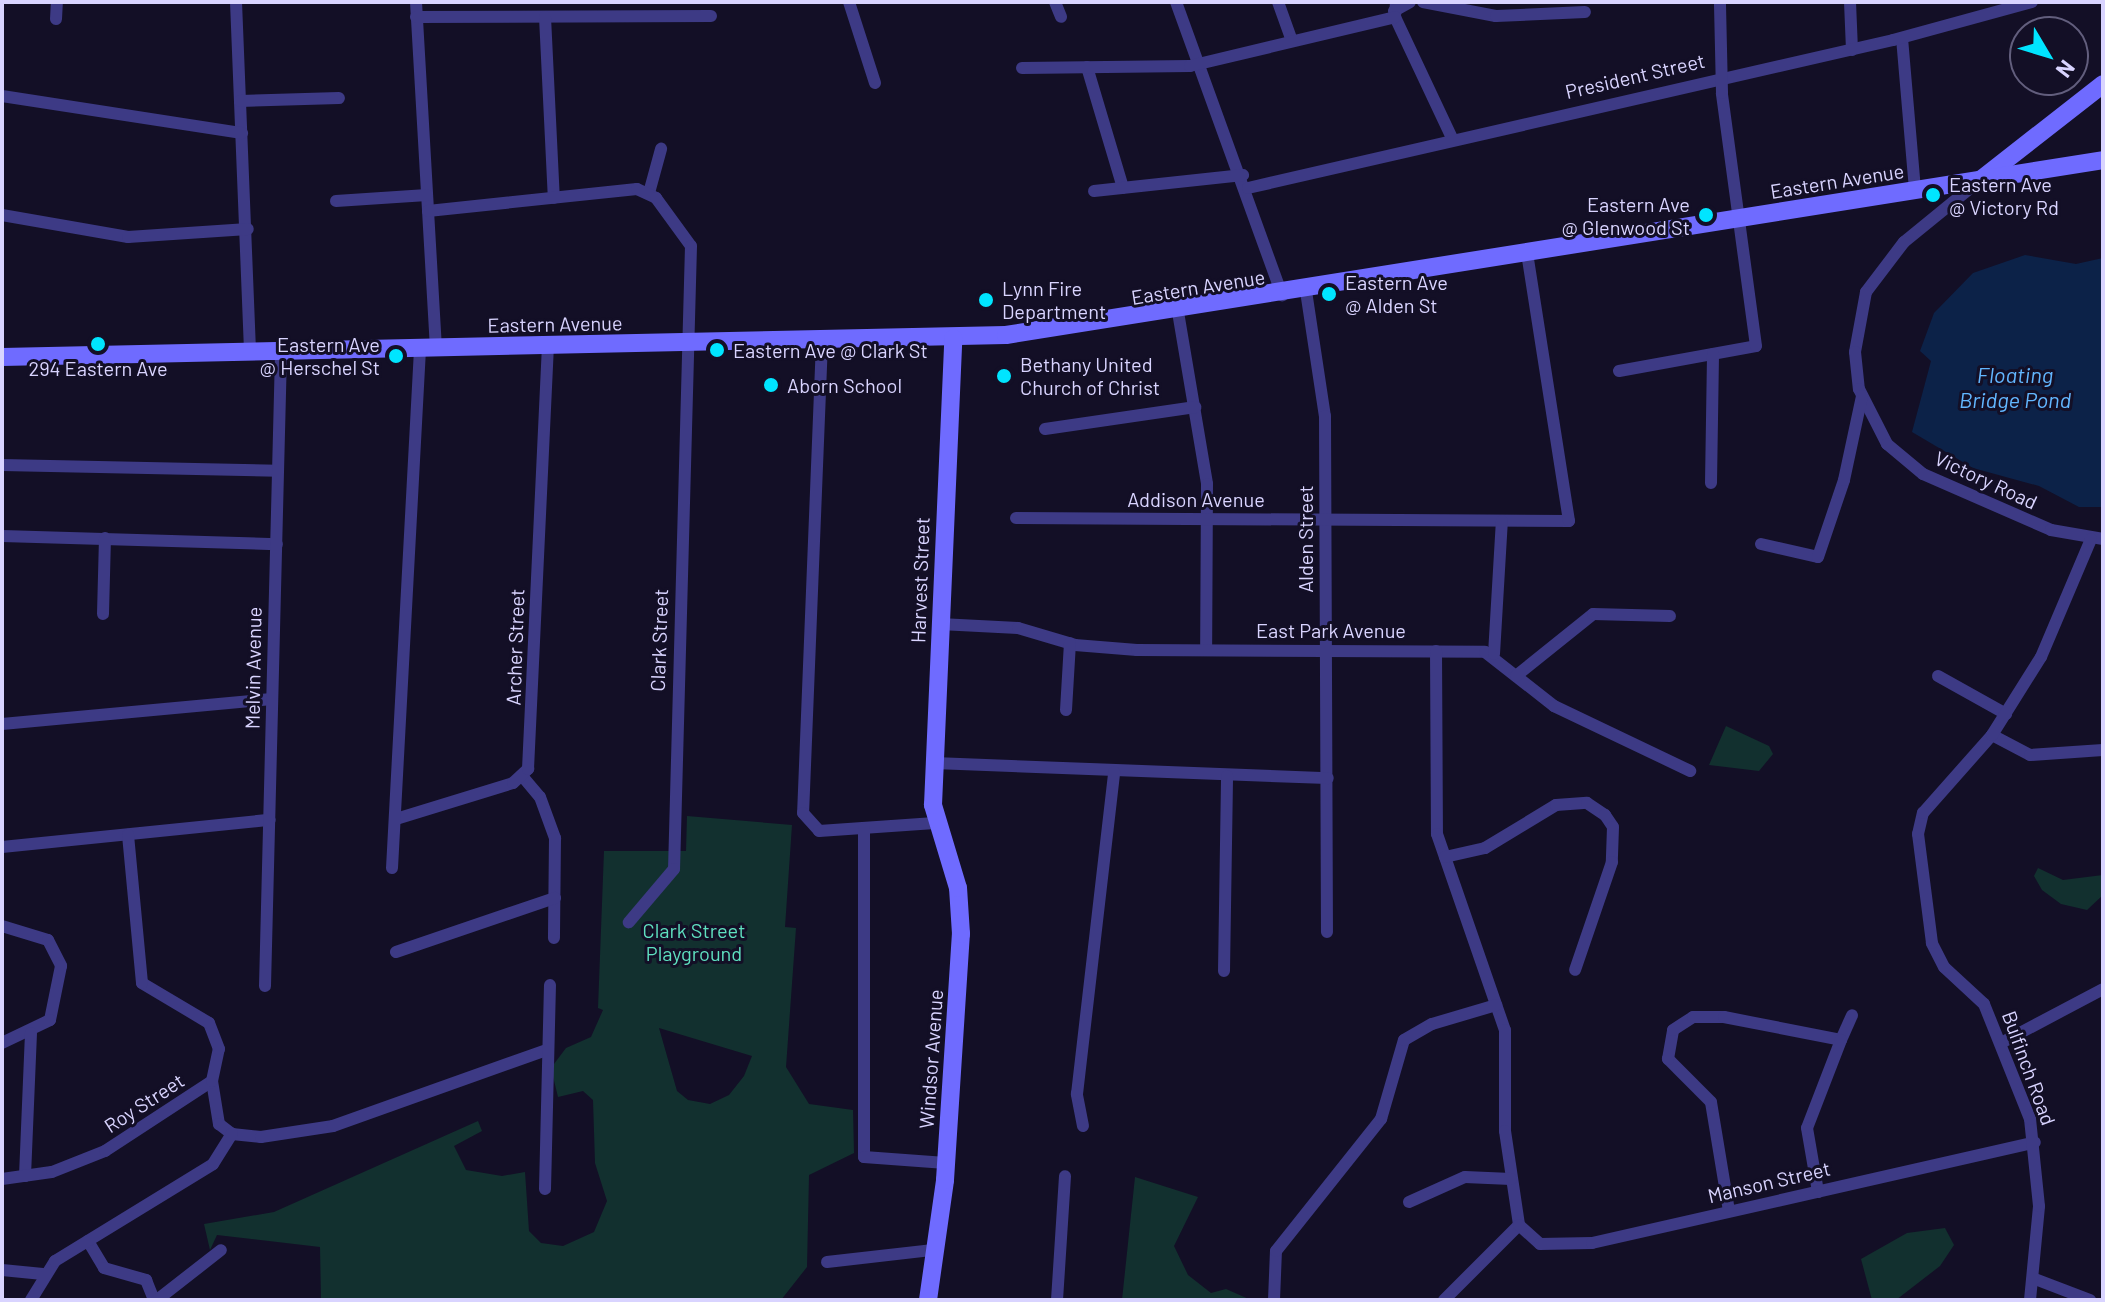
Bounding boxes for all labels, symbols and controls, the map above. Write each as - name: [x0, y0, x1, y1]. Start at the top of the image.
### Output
- north arrow: [2009, 16, 2089, 96]
- street label: President Street: [1563, 48, 1707, 104]
- text: N: [2052, 56, 2081, 83]
- street label: Eastern Avenue: [1768, 159, 1906, 203]
- place label: Eastern Ave @ Victory Rd: [1949, 172, 2059, 219]
- marker: Eastern Ave @ Victory Rd: [1924, 186, 1942, 204]
- place label: Eastern Ave @ Glenwood St: [1562, 192, 1690, 239]
- marker: Eastern Ave @ Glenwood St: [1697, 206, 1715, 224]
- street label: Eastern Avenue: [1129, 265, 1267, 309]
- place label: Eastern Ave @ Alden St: [1345, 270, 1448, 317]
- place label: Lynn Fire Department: [1002, 276, 1106, 323]
- marker: Eastern Ave @ Alden St: [1320, 285, 1338, 303]
- marker: Lynn Fire Department: [977, 291, 995, 309]
- street label: Eastern Avenue: [487, 311, 623, 337]
- place label: Eastern Ave @ Herschel St: [260, 332, 380, 379]
- marker: 294 Eastern Ave: [89, 335, 107, 353]
- place label: Eastern Ave @ Clark St: [733, 338, 928, 362]
- marker: Eastern Ave @ Clark St: [708, 341, 726, 359]
- marker: Eastern Ave @ Herschel St: [387, 347, 405, 365]
- place label: Bethany United Church of Christ: [1020, 352, 1160, 399]
- place label: 294 Eastern Ave: [28, 356, 168, 380]
- water label: Floating Bridge Pond: [1959, 361, 2071, 412]
- marker: Bethany United Church of Christ: [995, 367, 1013, 385]
- place label: Aborn School: [787, 373, 902, 397]
- marker: Aborn School: [762, 376, 780, 394]
- street label: Victory Road: [1931, 446, 2041, 514]
- street label: Alden Street: [1293, 485, 1317, 593]
- street label: Addison Avenue: [1127, 487, 1265, 511]
- street label: Harvest Street: [906, 516, 934, 644]
- street label: Archer Street: [501, 588, 529, 706]
- street label: Clark Street: [645, 588, 673, 692]
- street label: Melvin Avenue: [240, 607, 266, 729]
- street label: East Park Avenue: [1256, 618, 1406, 642]
- park label: Clark Street Playground: [643, 919, 745, 966]
- street label: Windsor Avenue: [914, 989, 948, 1129]
- street label: Bulfinch Road: [1997, 1008, 2061, 1128]
- street label: Roy Street: [100, 1068, 188, 1138]
- street label: Manson Street: [1705, 1156, 1833, 1208]

